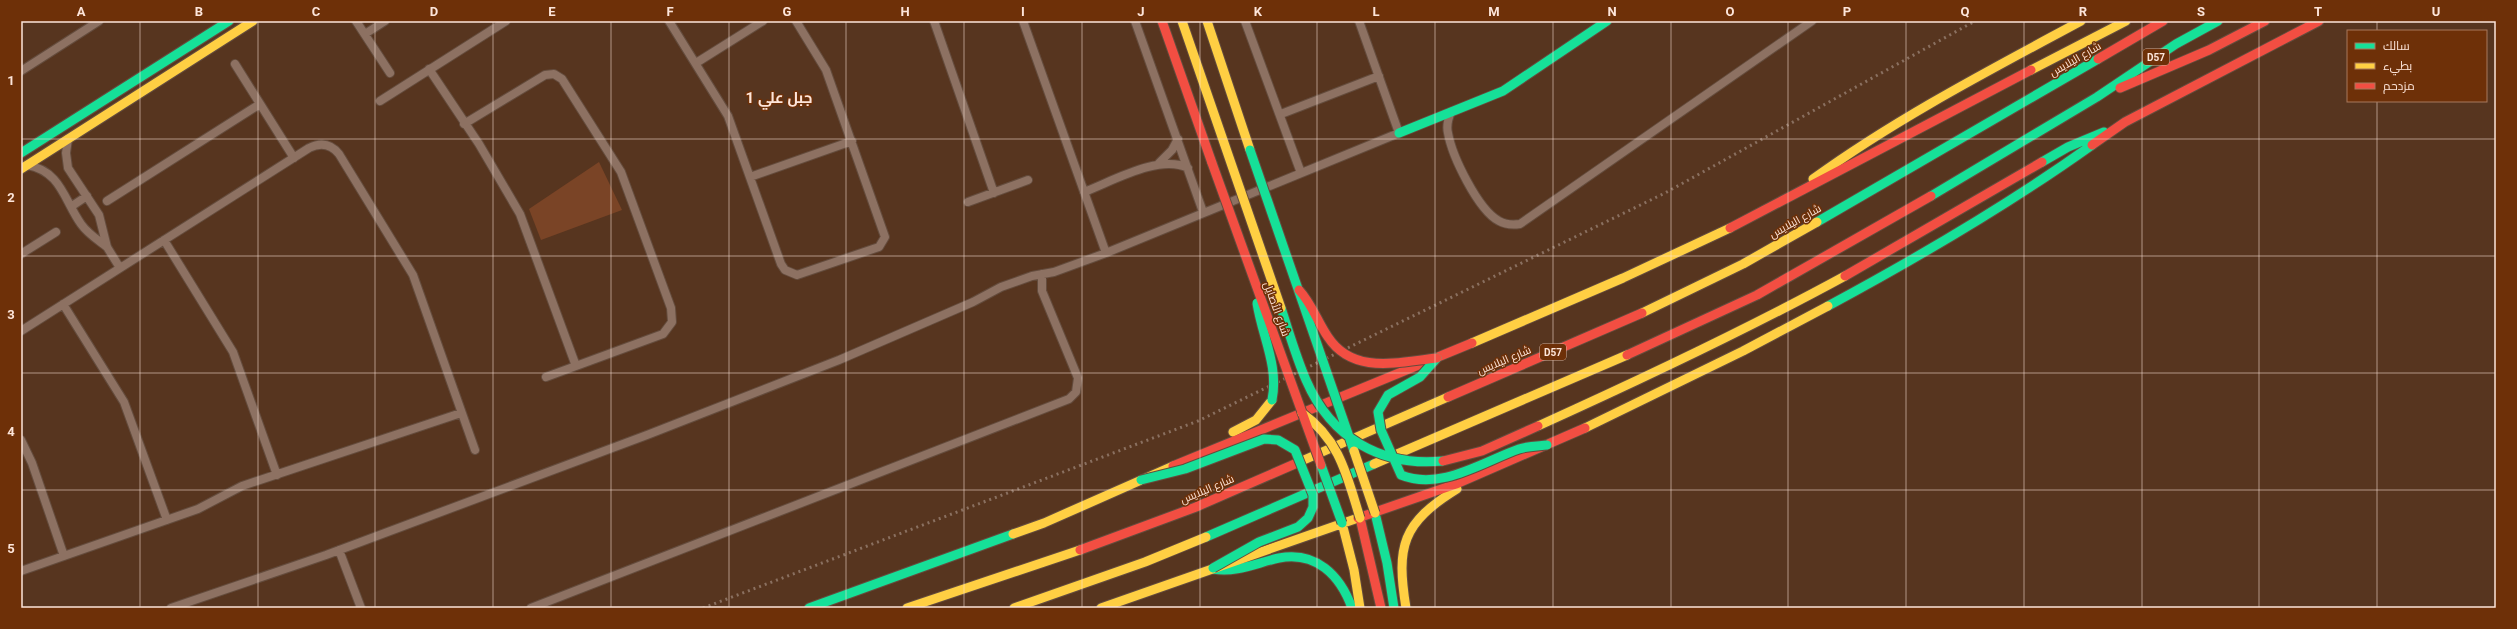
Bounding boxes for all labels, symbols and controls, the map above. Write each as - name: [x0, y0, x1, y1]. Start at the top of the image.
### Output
- text: A: [77, 4, 86, 19]
- text: B: [195, 4, 203, 19]
- text: C: [312, 4, 321, 19]
- text: D: [430, 4, 438, 19]
- text: E: [548, 4, 556, 19]
- text: F: [666, 4, 674, 19]
- text: G: [783, 4, 792, 19]
- text: H: [900, 4, 910, 19]
- text: I: [1021, 4, 1025, 19]
- text: J: [1137, 4, 1145, 19]
- text: K: [1254, 4, 1263, 19]
- text: L: [1372, 4, 1380, 19]
- text: M: [1488, 4, 1500, 19]
- text: N: [1607, 4, 1617, 19]
- text: O: [1726, 4, 1735, 19]
- text: P: [1843, 4, 1851, 19]
- text: Q: [1961, 4, 1970, 19]
- text: R: [2079, 4, 2088, 19]
- text: S: [2197, 4, 2205, 19]
- text: T: [2314, 4, 2322, 19]
- text: U: [2432, 4, 2440, 19]
- legend: [2347, 30, 2487, 102]
- street label: شارع اليلايس: [2047, 39, 2104, 80]
- text: سالك: [2383, 39, 2410, 53]
- road number: D57: [2143, 49, 2169, 65]
- text: بطيء: [2383, 59, 2412, 76]
- text: 1: [7, 73, 15, 88]
- text: مزدحم: [2383, 79, 2415, 94]
- district label: جبل علي 1: [746, 89, 812, 110]
- text: 2: [7, 190, 15, 205]
- street label: شارع اليلايس: [1767, 202, 1824, 242]
- street label: شارع الأصايل: [1260, 280, 1292, 339]
- text: 3: [7, 307, 15, 322]
- street label: شارع اليلايس: [1475, 343, 1533, 379]
- road number: D57: [1540, 344, 1566, 360]
- text: 4: [7, 424, 15, 439]
- street label: شارع اليلايس: [1178, 472, 1236, 508]
- text: 5: [7, 541, 15, 556]

